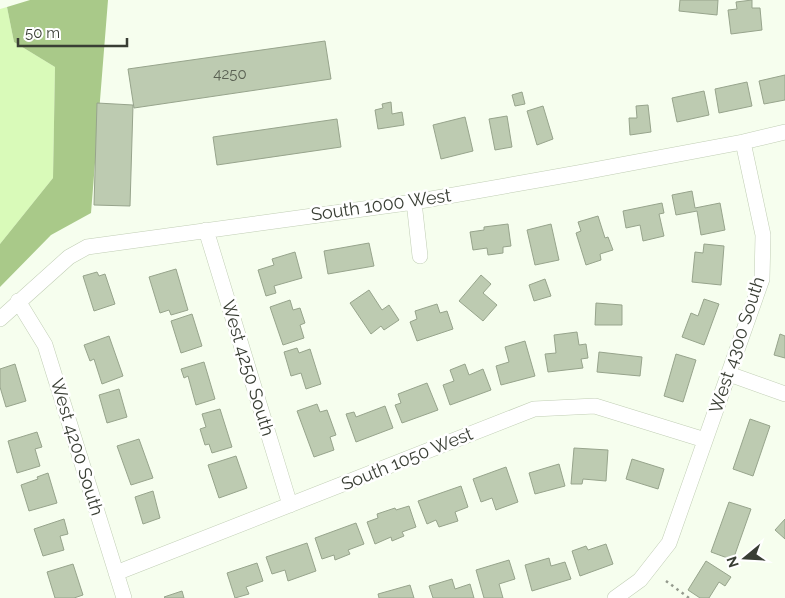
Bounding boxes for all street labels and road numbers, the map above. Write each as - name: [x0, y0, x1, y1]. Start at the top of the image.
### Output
- street label: South 1000 West: [310, 184, 452, 225]
- street label: West 4300 South: [705, 274, 769, 416]
- street label: West 4250 South: [218, 297, 279, 438]
- street label: West 4200 South: [47, 376, 108, 518]
- street label: South 1050 West: [338, 423, 476, 494]

